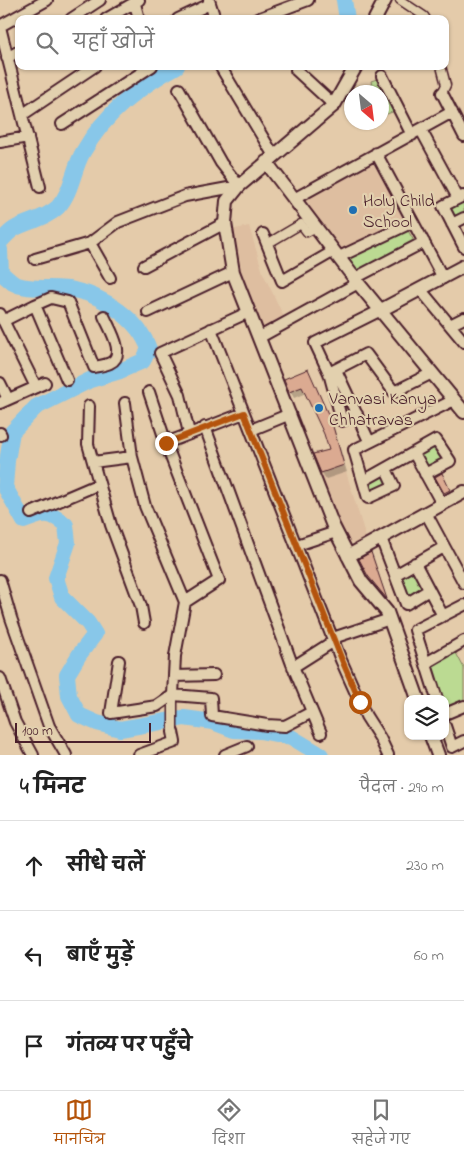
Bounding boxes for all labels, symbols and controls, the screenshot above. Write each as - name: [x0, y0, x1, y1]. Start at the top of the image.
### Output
- search box: [15, 15, 449, 70]
- icon: search: [33, 29, 61, 57]
- text: यहाँ खोजें: [73, 30, 155, 57]
- north arrow: [344, 85, 389, 130]
- place label: Holy Child School: [363, 189, 435, 236]
- marker: Holy Child School: [347, 204, 359, 216]
- place label: Vanvasi Kanya Chhatravas: [328, 387, 437, 434]
- marker: Vanvasi Kanya Chhatravas: [313, 402, 325, 414]
- route end: [155, 432, 178, 455]
- route start: [349, 691, 372, 714]
- map controls: [404, 695, 449, 740]
- button: layers: [404, 695, 449, 740]
- scale bar: [15, 720, 151, 743]
- text: 100 m: [22, 721, 53, 742]
- text: 4 मिनट: [20, 773, 85, 803]
- text: पैदल · 290 m: [359, 776, 444, 800]
- icon: ahead: [20, 852, 48, 880]
- text: सीधे चलें: [67, 853, 145, 880]
- text: 230 m: [406, 854, 444, 878]
- icon: left: [20, 942, 48, 970]
- text: बाएँ मुड़ें: [67, 943, 134, 970]
- text: 60 m: [414, 944, 444, 968]
- icon: arrive: [20, 1032, 48, 1060]
- text: गंतव्य पर पहुँचे: [67, 1033, 192, 1060]
- tab: मानचित्र: [54, 1096, 105, 1155]
- tab: दिशा: [213, 1096, 245, 1155]
- tab: सहेजे गए: [352, 1096, 410, 1155]

